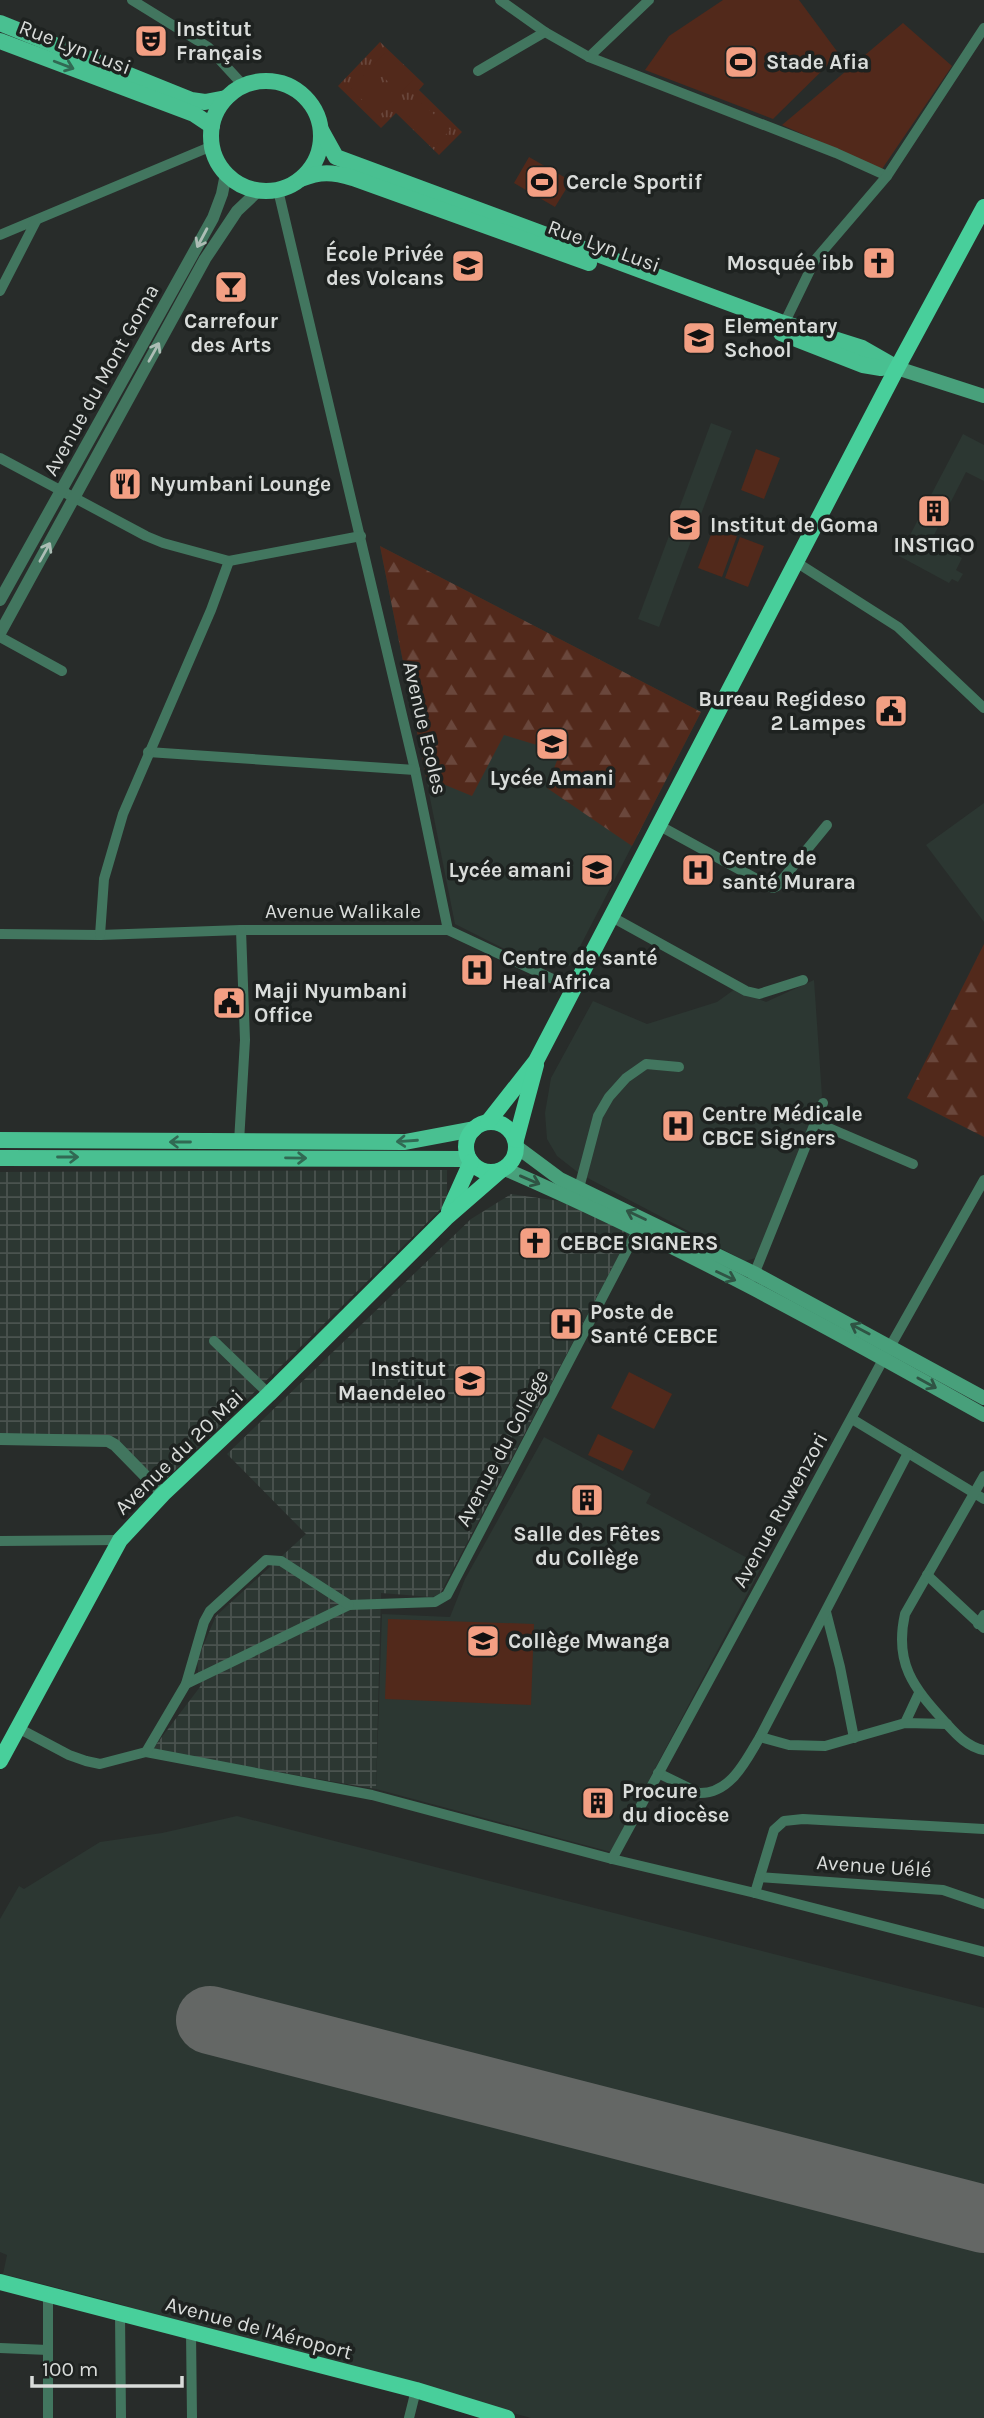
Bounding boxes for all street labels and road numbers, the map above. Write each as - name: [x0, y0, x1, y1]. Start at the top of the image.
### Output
- street label: Rue Lyn Lusi: [16, 15, 134, 79]
- street label: Rue Lyn Lusi: [545, 215, 663, 277]
- street label: Avenue du Mont Goma: [38, 280, 164, 480]
- street label: Avenue Ecoles: [398, 659, 452, 797]
- street label: Avenue Walikale: [265, 899, 421, 923]
- street label: Avenue du Collège: [451, 1366, 553, 1530]
- street label: Avenue du 20 Mai: [110, 1385, 248, 1519]
- street label: Avenue Ruwenzori: [727, 1428, 833, 1592]
- street label: Avenue Uélé: [816, 1850, 932, 1882]
- street label: Avenue de l'Aéroport: [163, 2292, 355, 2364]

